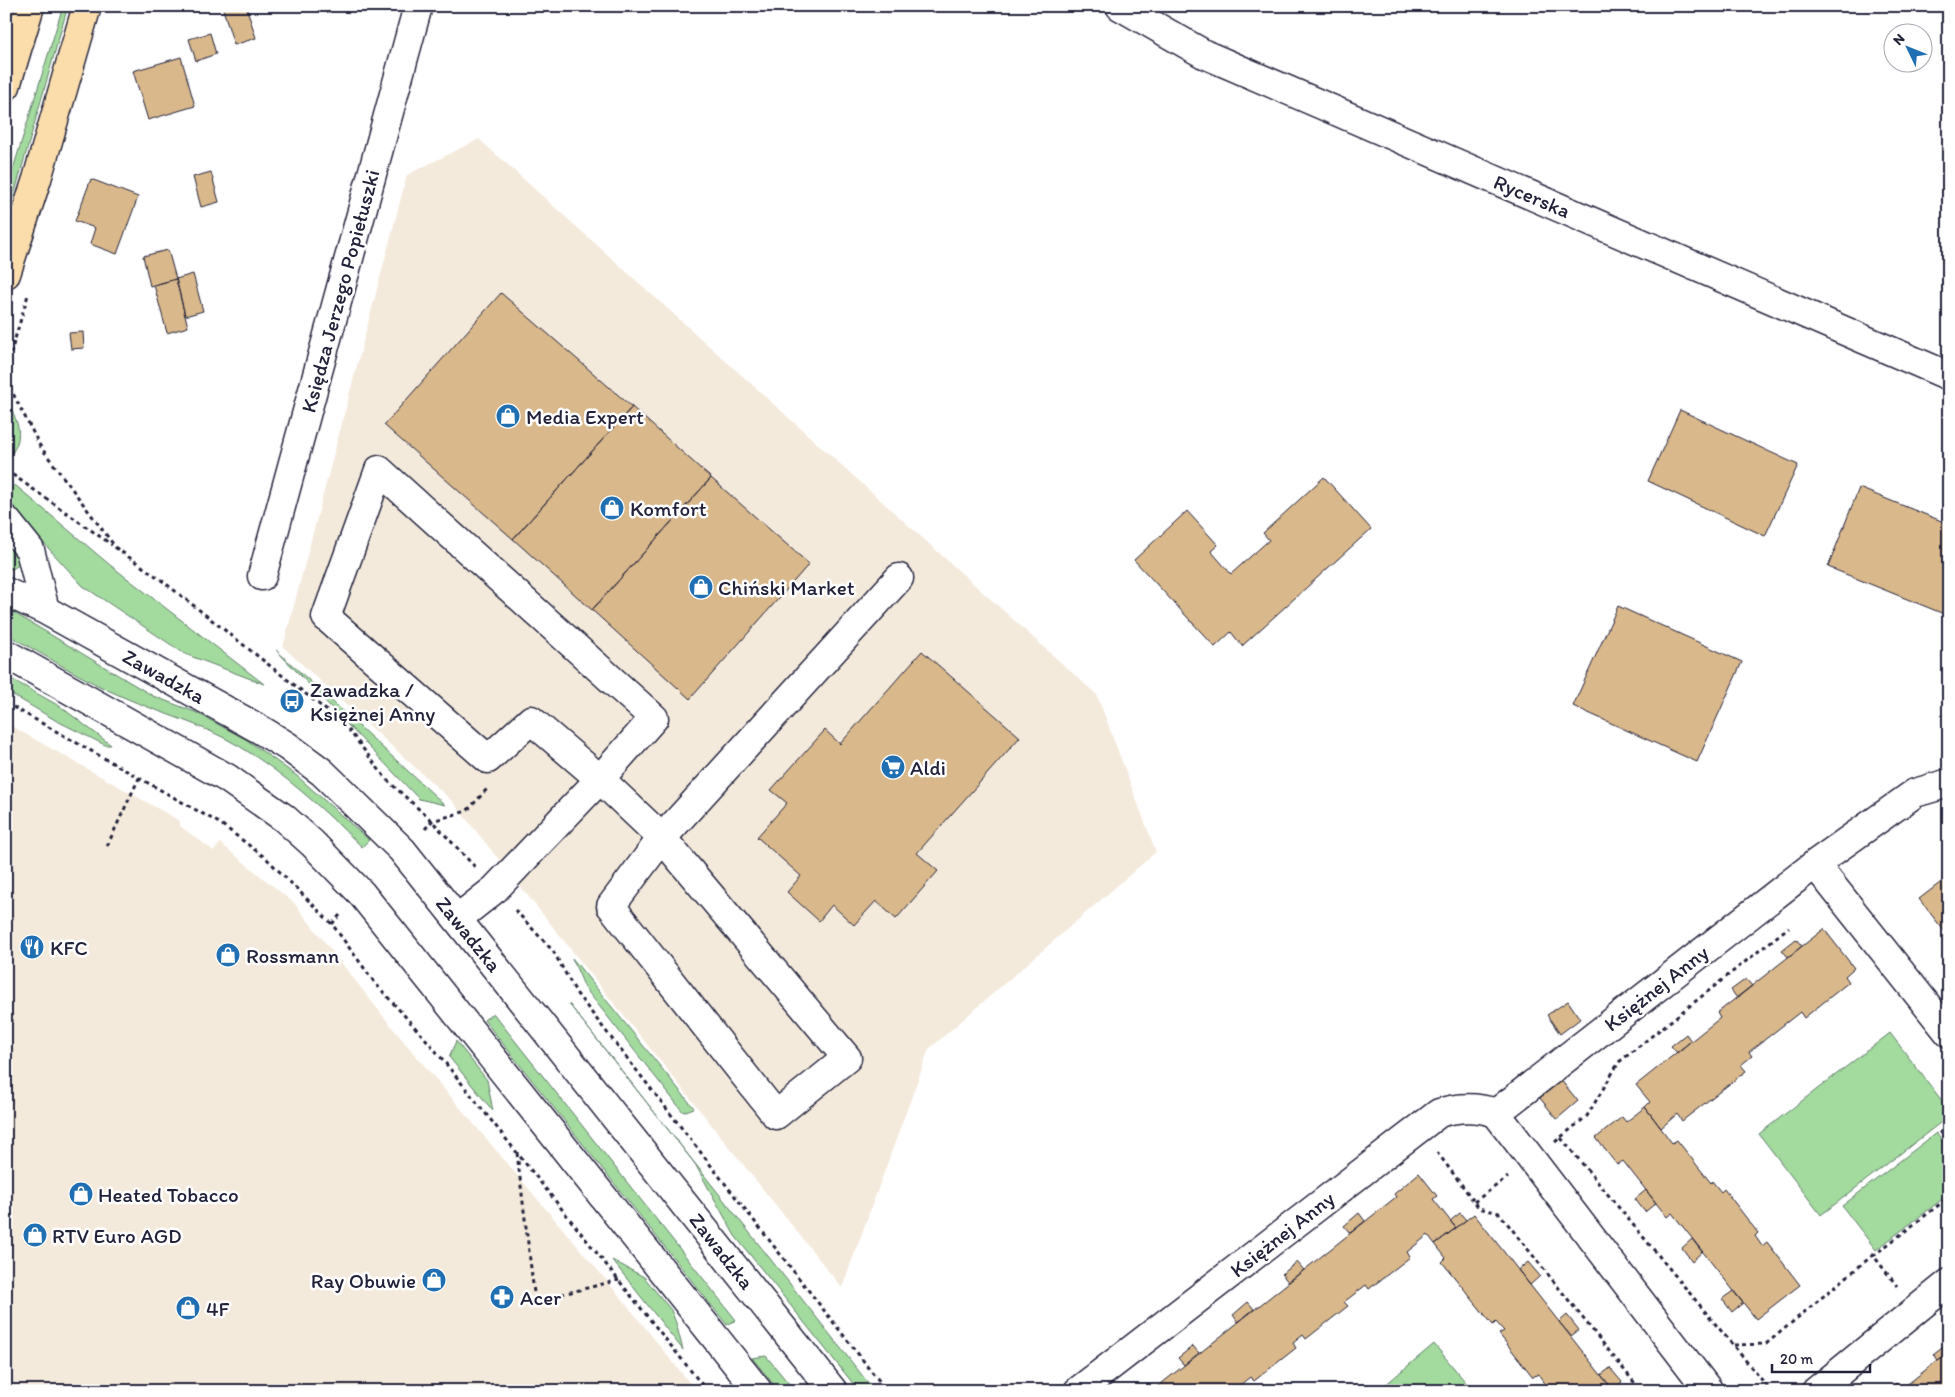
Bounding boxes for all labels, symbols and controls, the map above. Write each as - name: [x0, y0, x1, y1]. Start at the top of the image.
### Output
- north arrow: [1882, 22, 1932, 72]
- text: N: [1889, 30, 1908, 49]
- street label: Księdza Jerzego Popiełuszki: [295, 167, 385, 415]
- street label: Rycerska: [1490, 169, 1574, 223]
- shop icon: Media Expert: [495, 403, 521, 429]
- place label: Media Expert: [526, 404, 644, 429]
- shop icon: Komfort: [599, 495, 625, 521]
- place label: Komfort: [630, 496, 707, 521]
- shop icon: Chiński Market: [688, 574, 714, 600]
- place label: Chiński Market: [718, 575, 855, 600]
- street label: Zawadzka: [118, 643, 210, 709]
- place label: Zawadzka / Księżnej Anny: [310, 677, 435, 726]
- bus stop icon: Zawadzka / Księżnej Anny: [279, 688, 305, 714]
- supermarket icon: Aldi: [880, 754, 906, 780]
- place label: Aldi: [910, 755, 946, 780]
- street label: Zawadzka: [431, 891, 507, 977]
- restaurant icon: KFC: [19, 934, 45, 960]
- place label: KFC: [50, 935, 88, 960]
- street label: Księżnej Anny: [1599, 940, 1713, 1036]
- shop icon: Rossmann: [215, 942, 241, 968]
- place label: Rossmann: [246, 943, 339, 968]
- shop icon: Heated Tobacco: [68, 1181, 94, 1207]
- place label: Heated Tobacco: [98, 1182, 239, 1207]
- street label: Księżnej Anny: [1225, 1186, 1339, 1282]
- street label: Zawadzka: [684, 1208, 760, 1294]
- shop icon: RTV Euro AGD: [22, 1222, 48, 1248]
- place label: RTV Euro AGD: [52, 1223, 182, 1248]
- shop icon: Ray Obuwie: [421, 1267, 447, 1293]
- place label: Ray Obuwie: [311, 1268, 416, 1293]
- pharmacy icon: Acer: [489, 1284, 515, 1310]
- place label: Acer: [520, 1285, 561, 1310]
- shop icon: 4F: [175, 1295, 201, 1321]
- place label: 4F: [206, 1296, 230, 1321]
- scale bar: [1772, 1342, 1870, 1374]
- text: 20 m: [1780, 1350, 1814, 1368]

